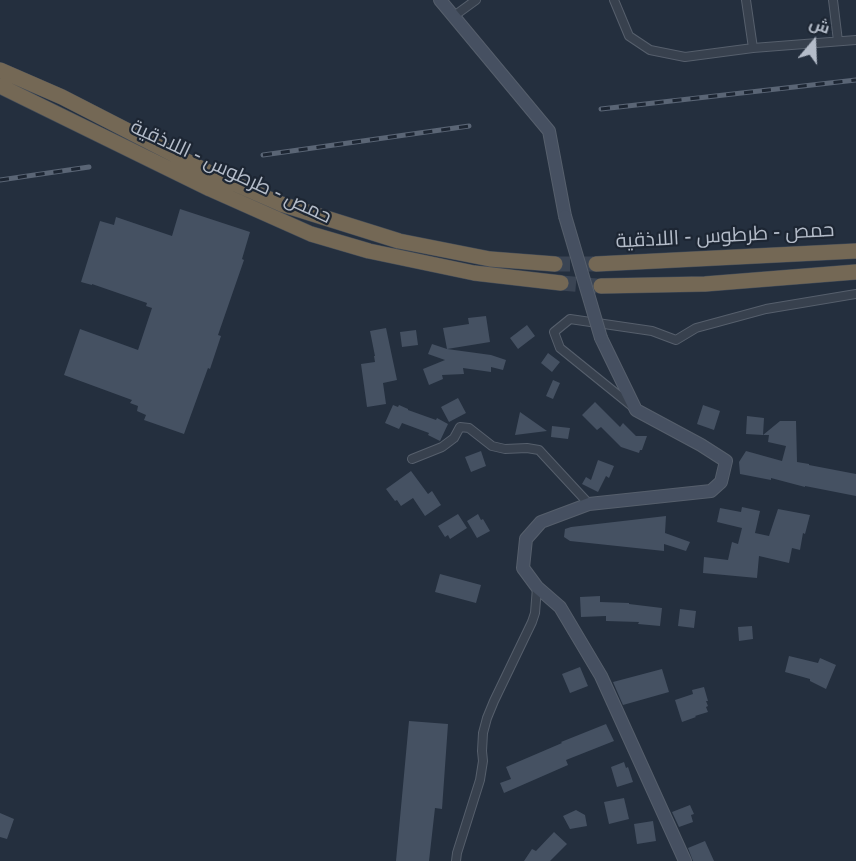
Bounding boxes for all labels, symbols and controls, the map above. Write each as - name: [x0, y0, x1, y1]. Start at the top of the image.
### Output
- north arrow: [784, 12, 844, 72]
- text: ش: [807, 12, 833, 38]
- street label: حمص - طرطوس - اللاذقية: [127, 115, 335, 229]
- street label: حمص - طرطوس - اللاذقية: [615, 218, 835, 254]

